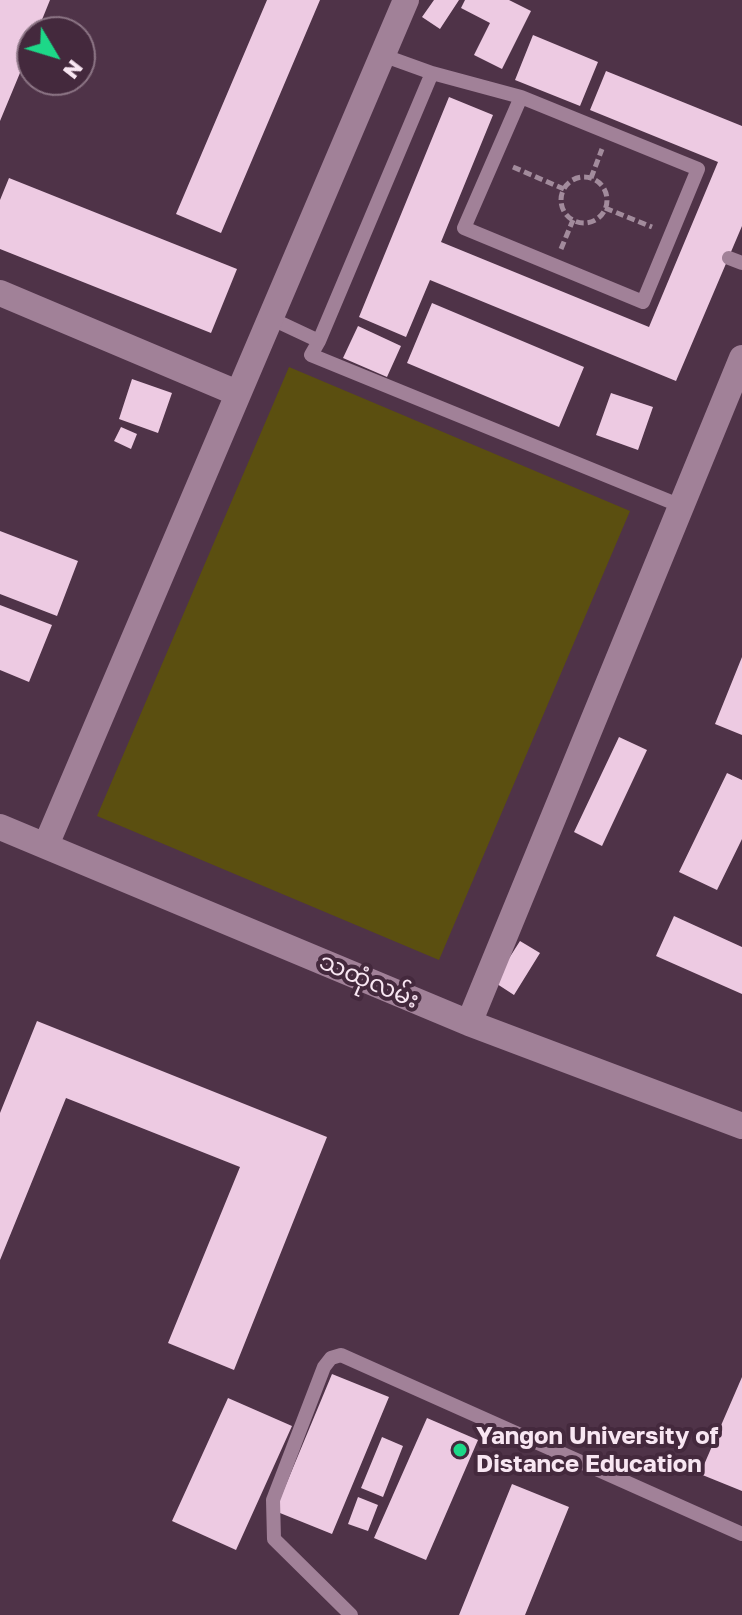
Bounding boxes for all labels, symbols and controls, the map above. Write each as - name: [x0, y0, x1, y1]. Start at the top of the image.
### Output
- north arrow: [16, 16, 96, 96]
- text: N: [58, 55, 90, 85]
- street label: သထုံလမ်း: [315, 947, 423, 1015]
- place label: Yangon University of Distance Education: [476, 1422, 718, 1478]
- marker: Yangon University of Distance Education: [451, 1441, 469, 1459]

